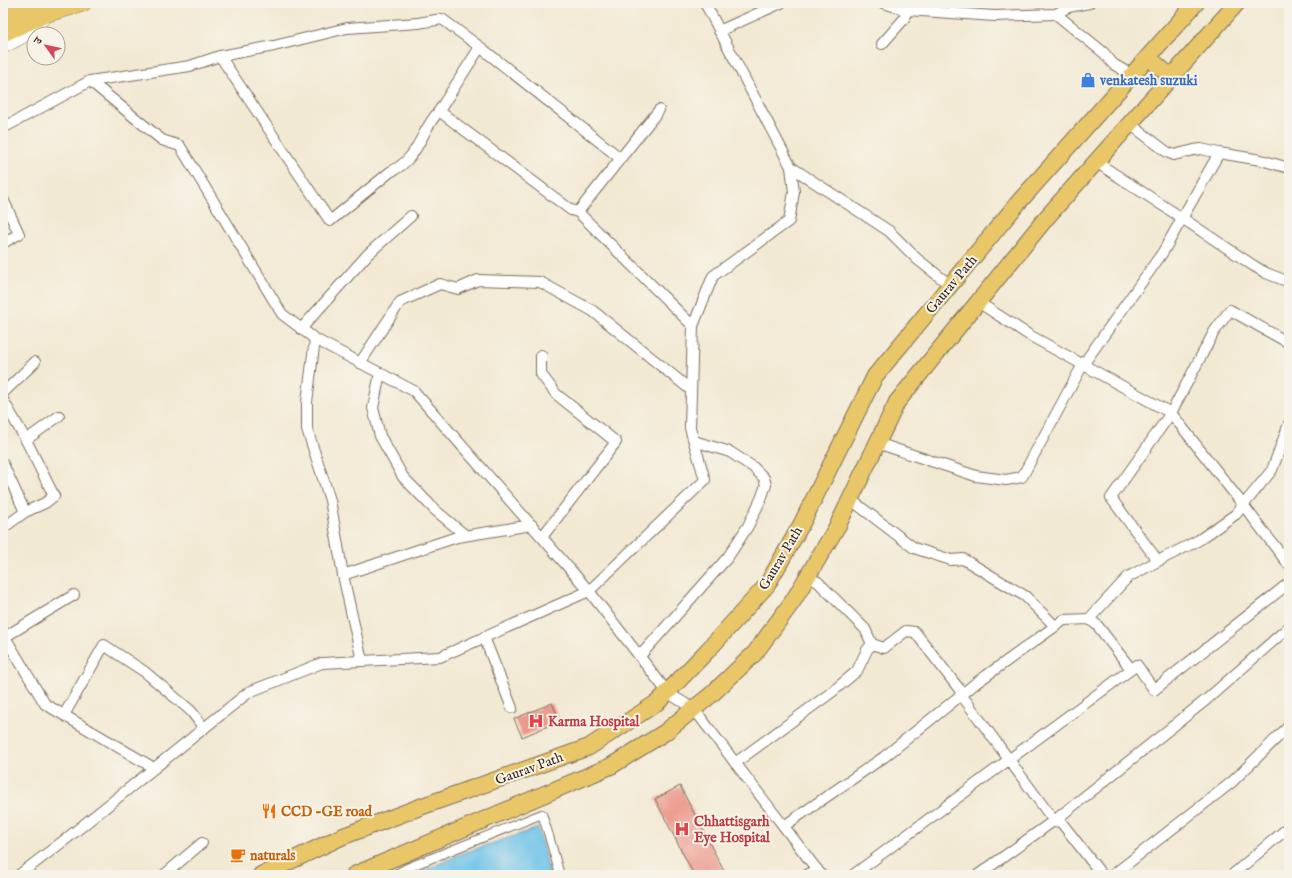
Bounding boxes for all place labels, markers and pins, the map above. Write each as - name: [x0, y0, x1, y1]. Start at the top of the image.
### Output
- shop icon: venkatesh suzuki: [1079, 71, 1097, 89]
- place label: venkatesh suzuki: [1099, 72, 1198, 90]
- hospital icon: Karma Hospital: [527, 712, 545, 730]
- place label: Karma Hospital: [548, 713, 641, 731]
- restaurant icon: CCD -GE road: [260, 802, 278, 820]
- place label: CCD -GE road: [281, 803, 372, 821]
- place label: Chhattisgarh Eye Hospital: [694, 813, 771, 847]
- hospital icon: Chhattisgarh Eye Hospital: [673, 820, 691, 838]
- cafe icon: naturals: [229, 846, 247, 864]
- place label: naturals: [250, 847, 296, 865]

